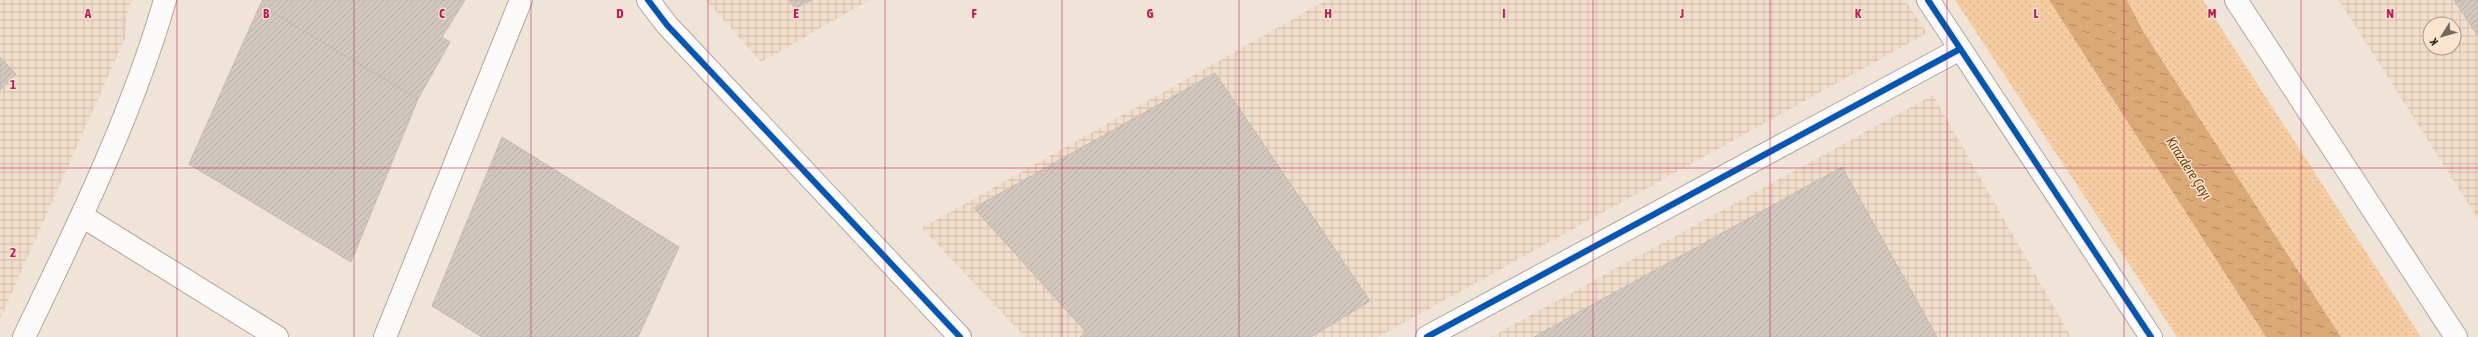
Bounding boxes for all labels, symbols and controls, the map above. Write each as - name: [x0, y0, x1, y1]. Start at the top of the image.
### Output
- text: A: [84, 6, 92, 21]
- text: B: [263, 6, 270, 21]
- text: C: [439, 6, 445, 21]
- text: D: [616, 6, 624, 21]
- text: E: [793, 6, 799, 21]
- text: F: [971, 6, 977, 21]
- text: G: [1147, 6, 1154, 21]
- text: H: [1324, 6, 1332, 21]
- text: I: [1502, 6, 1506, 21]
- text: J: [1679, 6, 1684, 21]
- text: K: [1855, 6, 1862, 21]
- text: L: [2033, 6, 2039, 21]
- text: M: [2208, 6, 2217, 21]
- text: N: [2386, 6, 2394, 21]
- north arrow: [2422, 16, 2462, 56]
- text: K: [2427, 36, 2440, 48]
- text: 1: [10, 77, 16, 92]
- water label: Kirazdere Çayı: [2163, 134, 2215, 202]
- text: 2: [10, 245, 16, 260]

